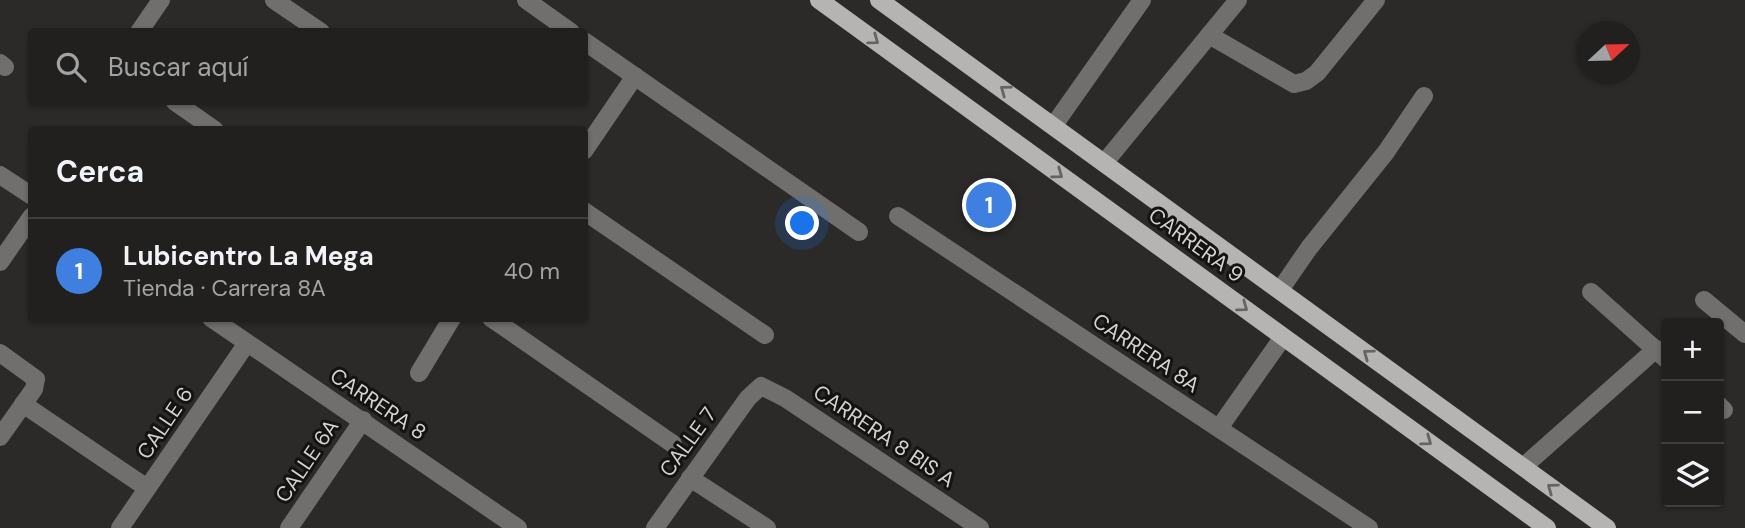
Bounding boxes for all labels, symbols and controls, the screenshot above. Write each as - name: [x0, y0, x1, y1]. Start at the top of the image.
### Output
- north arrow: [1577, 21, 1640, 84]
- search box: [28, 28, 588, 105]
- one-way arrow: [866, 32, 879, 44]
- icon: search: [52, 48, 90, 86]
- text: Buscar aquí: [108, 50, 248, 84]
- one-way arrow: [1001, 86, 1013, 99]
- text: Cerca: [56, 152, 144, 191]
- one-way arrow: [1050, 165, 1063, 178]
- pin: 1: [966, 179, 1012, 231]
- street label: CARRERA 9: [1143, 201, 1249, 289]
- your location: [785, 206, 819, 240]
- text: Lubicentro La Mega: [123, 239, 374, 273]
- text: 1: [75, 256, 83, 286]
- text: 40 m: [504, 256, 560, 286]
- text: Tienda · Carrera 8A: [123, 273, 326, 303]
- one-way arrow: [1235, 299, 1247, 311]
- street label: CARRERA 8A: [1087, 307, 1205, 399]
- map controls: [1661, 318, 1724, 507]
- button: +: [1661, 318, 1724, 381]
- one-way arrow: [1363, 350, 1376, 362]
- street label: CARRERA 8: [324, 362, 432, 446]
- street label: CARRERA 8 BIS A: [808, 378, 960, 494]
- street label: CALLE 6: [131, 381, 199, 465]
- button: −: [1661, 381, 1724, 444]
- street label: CALLE 7: [653, 402, 723, 482]
- street label: CALLE 6A: [269, 414, 345, 508]
- one-way arrow: [1419, 433, 1432, 445]
- button: layers: [1661, 444, 1724, 507]
- one-way arrow: [1547, 484, 1560, 496]

